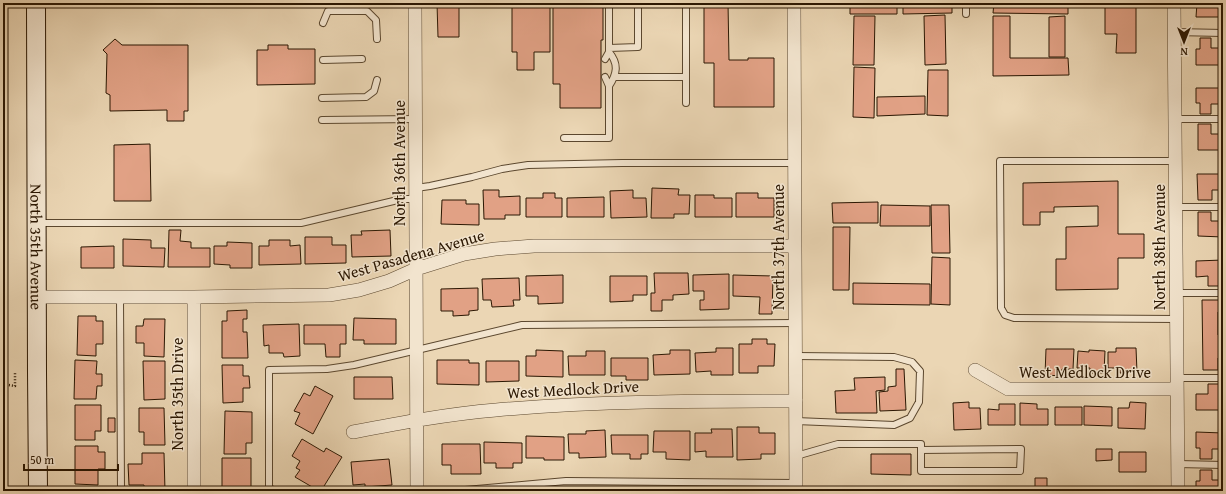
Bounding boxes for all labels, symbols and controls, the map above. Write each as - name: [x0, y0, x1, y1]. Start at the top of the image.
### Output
- north arrow: [1164, 22, 1204, 62]
- text: N: [1180, 44, 1188, 60]
- street label: North 36th Avenue: [387, 100, 411, 226]
- street label: North 35th Avenue: [24, 184, 49, 310]
- street label: North 37th Avenue: [766, 184, 790, 310]
- street label: North 38th Avenue: [1147, 184, 1171, 310]
- street label: West Pasadena Avenue: [335, 223, 487, 287]
- street label: North 35th Drive: [165, 338, 189, 450]
- street label: West Medlock Drive: [1019, 360, 1151, 384]
- street label: West Medlock Drive: [506, 374, 640, 404]
- scale bar: [24, 446, 118, 472]
- text: 50 m: [30, 451, 54, 468]

